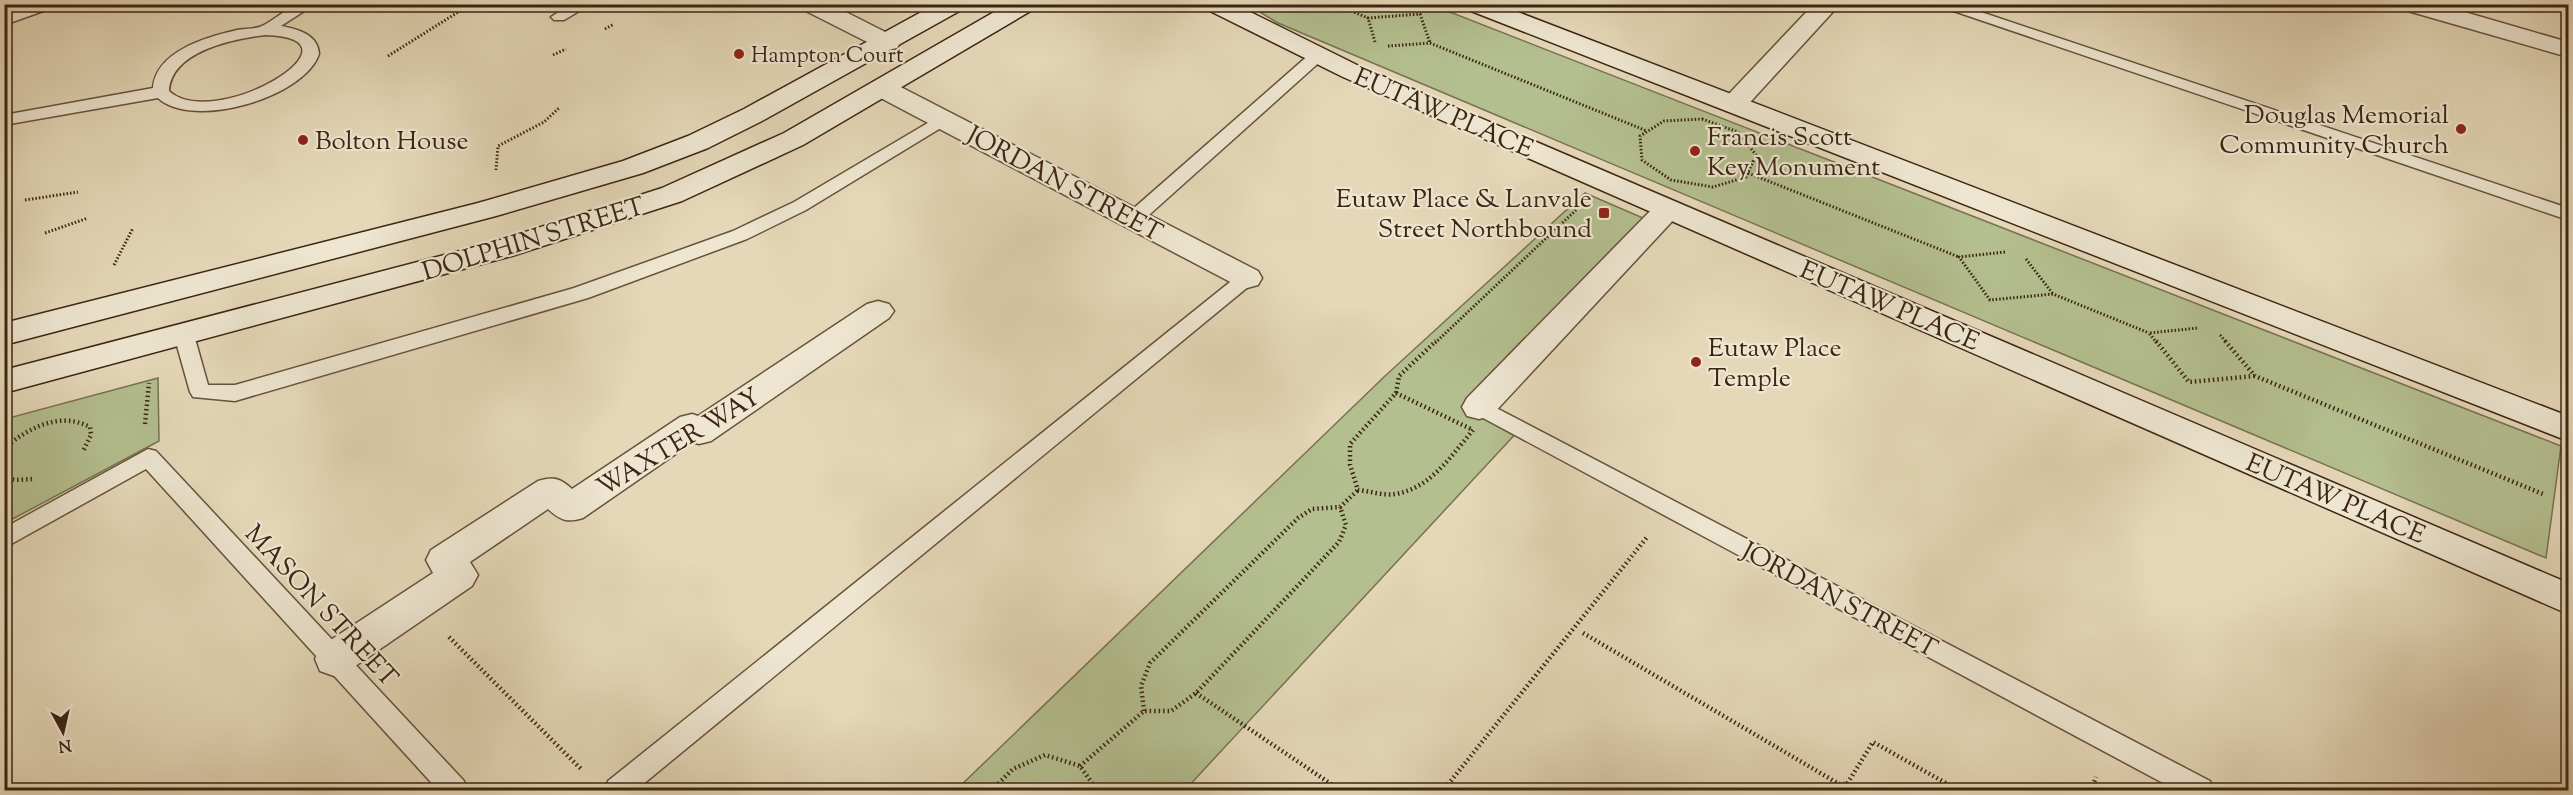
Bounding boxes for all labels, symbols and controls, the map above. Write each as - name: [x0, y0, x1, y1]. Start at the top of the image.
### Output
- place label: Hampton Court: [751, 41, 904, 73]
- marker: Hampton Court: [732, 47, 746, 61]
- street label: EUTAW PLACE: [1348, 60, 1539, 169]
- place label: Douglas Memorial Community Church: [2219, 98, 2449, 165]
- street label: JORDAN STREET: [957, 117, 1168, 253]
- place label: Francis Scott Key Monument: [1707, 120, 1880, 187]
- marker: Douglas Memorial Community Church: [2454, 122, 2468, 136]
- place label: Bolton House: [315, 124, 469, 161]
- marker: Bolton House: [296, 133, 310, 147]
- marker: Francis Scott Key Monument: [1688, 144, 1702, 158]
- place label: Eutaw Place & Lanvale Street Northbound: [1336, 182, 1592, 249]
- street label: DOLPHIN STREET: [418, 189, 649, 292]
- marker: Eutaw Place & Lanvale Street Northbound: [1597, 206, 1611, 220]
- street label: EUTAW PLACE: [1794, 253, 1985, 362]
- place label: Eutaw Place Temple: [1708, 331, 1842, 398]
- marker: Eutaw Place Temple: [1689, 355, 1703, 369]
- street label: WAXTER WAY: [590, 380, 768, 507]
- street label: EUTAW PLACE: [2240, 446, 2431, 555]
- street label: MASON STREET: [235, 517, 405, 696]
- street label: JORDAN STREET: [1732, 533, 1943, 669]
- north arrow: [33, 702, 93, 762]
- text: N: [57, 732, 73, 757]

